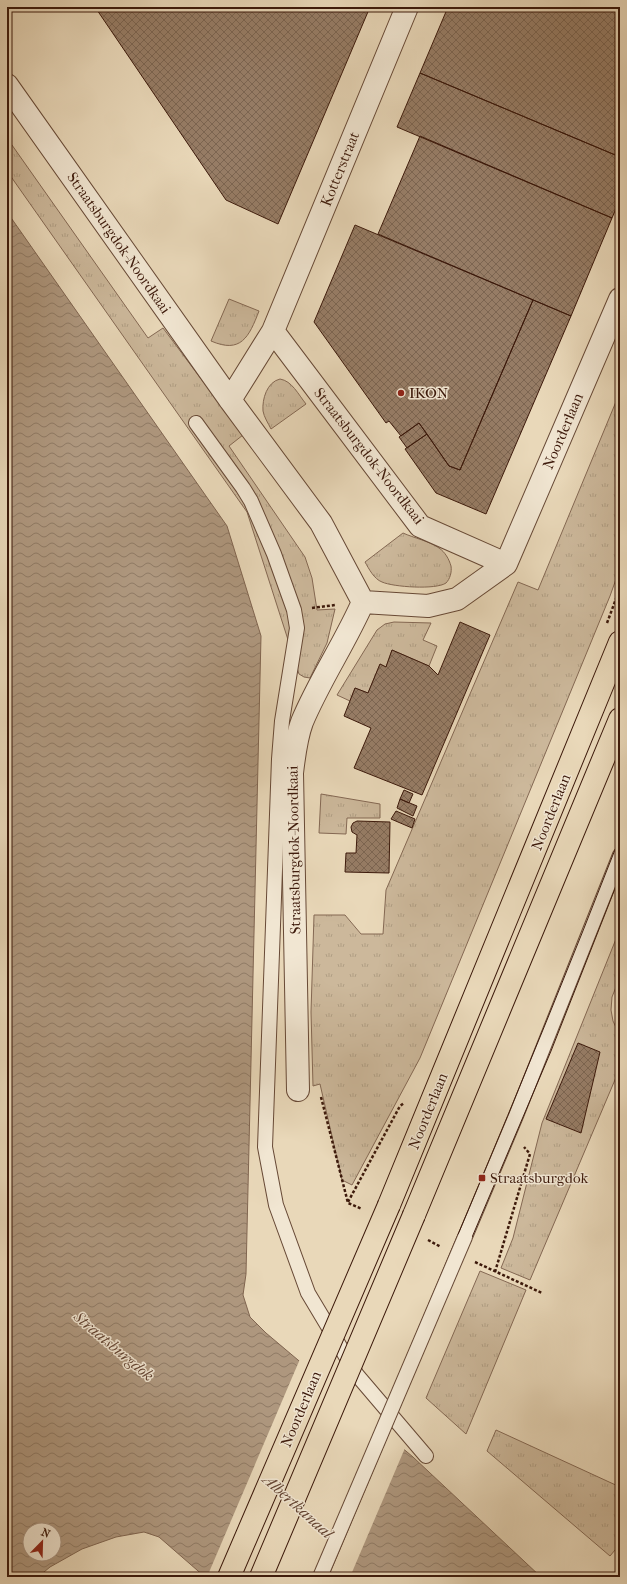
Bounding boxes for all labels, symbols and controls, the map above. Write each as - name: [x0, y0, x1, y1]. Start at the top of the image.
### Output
- street label: Kotterstraat: [317, 128, 363, 209]
- street label: Straatsburgdok-Noordkaai: [63, 169, 175, 318]
- street label: Straatsburgdok-Noordkaai: [310, 384, 428, 528]
- place label: IKON: [409, 384, 449, 402]
- marker: IKON: [396, 388, 406, 398]
- street label: Noorderlaan: [539, 390, 587, 472]
- street label: Straatsburgdok-Noordkaai: [284, 765, 304, 934]
- street label: Noorderlaan: [527, 771, 575, 853]
- street label: Noorderlaan: [404, 1070, 452, 1152]
- place label: Straatsburgdok: [490, 1169, 588, 1187]
- marker: Straatsburgdok: [477, 1173, 487, 1183]
- water label: Straatsburgdok: [69, 1306, 158, 1385]
- street label: Noorderlaan: [277, 1368, 325, 1450]
- water label: Albertkanaal: [258, 1468, 338, 1544]
- north arrow: [22, 1522, 62, 1562]
- text: N: [39, 1526, 53, 1541]

